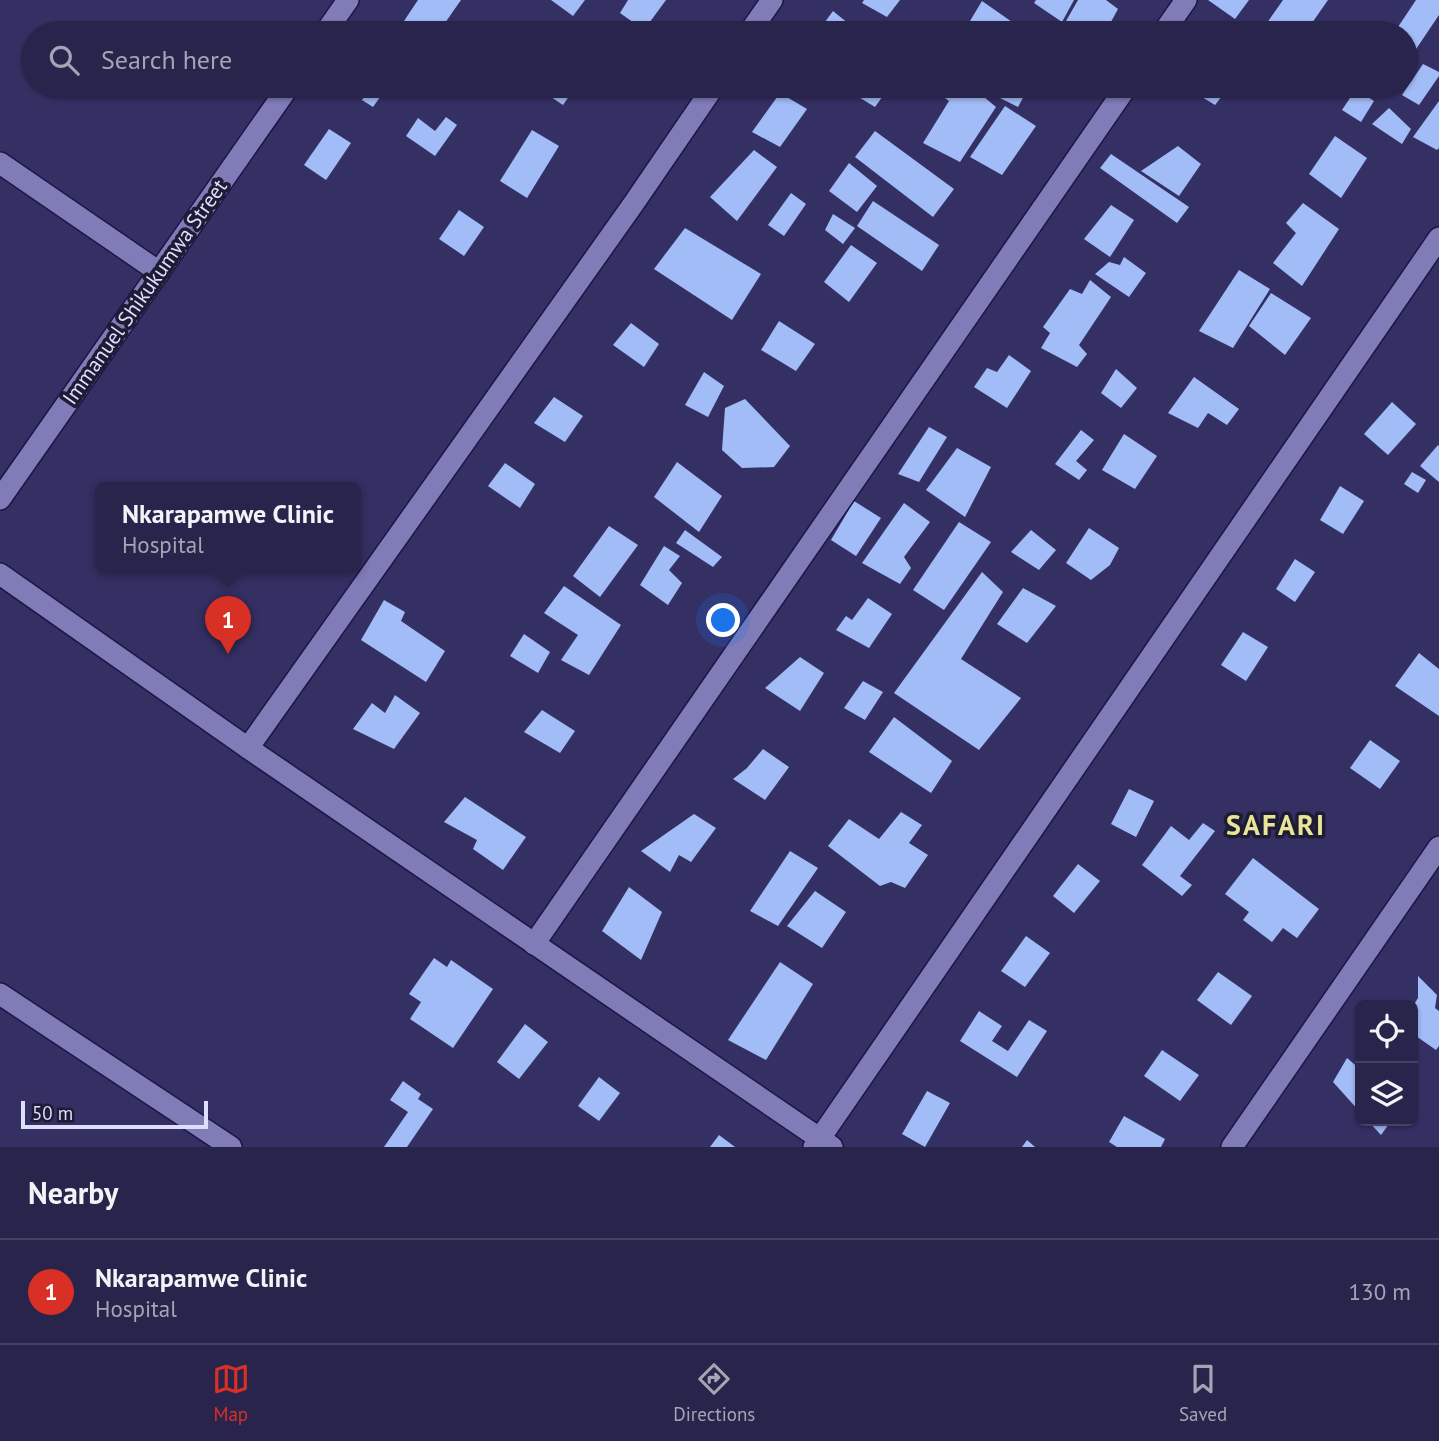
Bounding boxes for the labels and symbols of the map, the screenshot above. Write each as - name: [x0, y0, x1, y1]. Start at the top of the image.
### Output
- street label: Immanuel Shikukumwa Street: [56, 174, 233, 410]
- pin: 1: [205, 596, 251, 654]
- your location: [706, 603, 740, 637]
- district label: SAFARI: [1226, 806, 1326, 843]
- scale bar: [21, 1098, 208, 1130]

